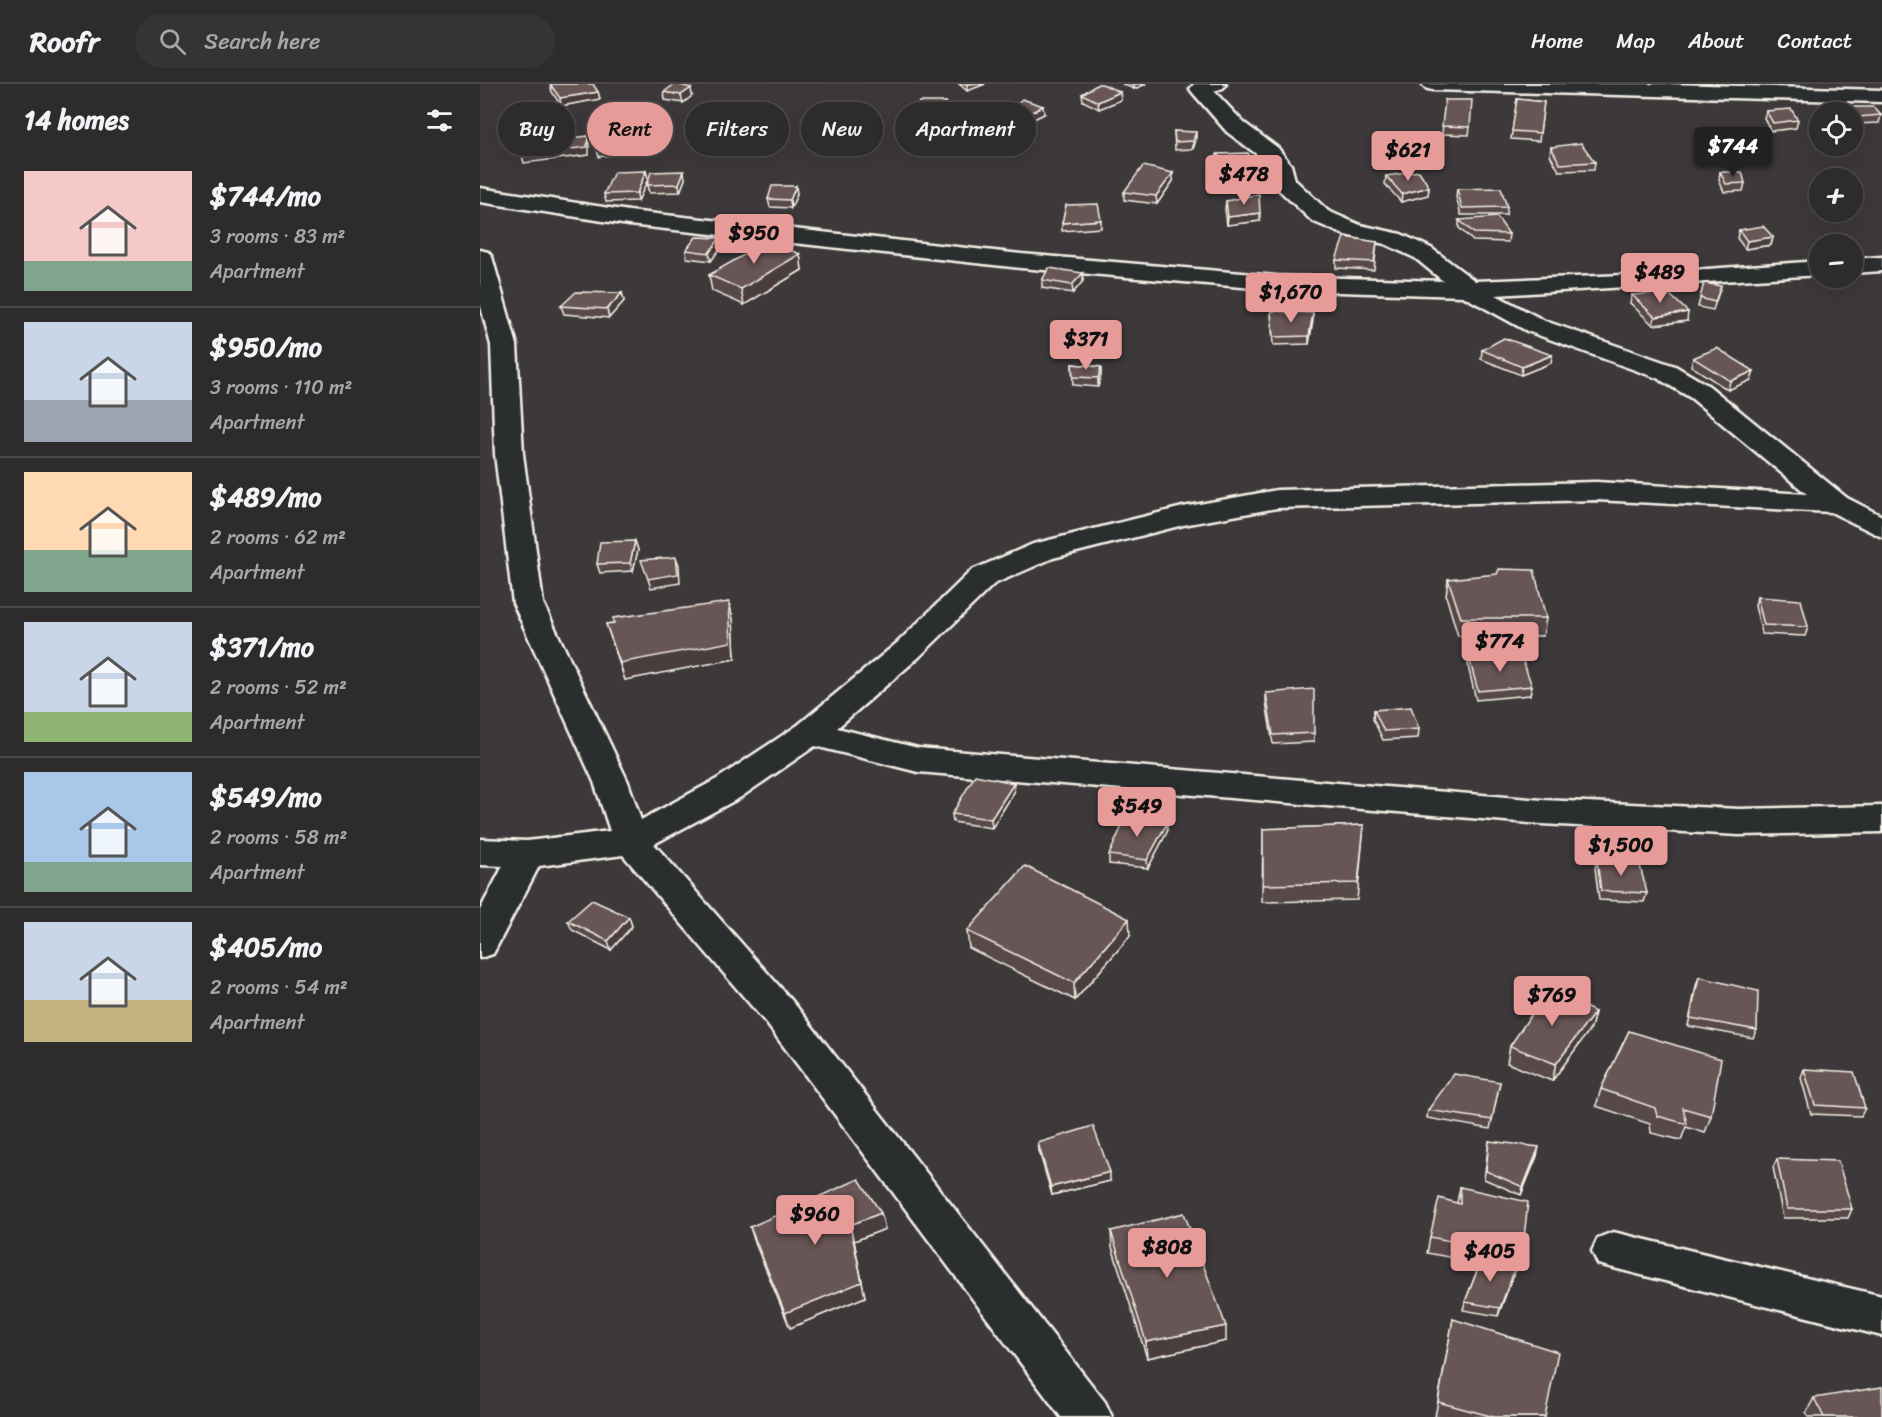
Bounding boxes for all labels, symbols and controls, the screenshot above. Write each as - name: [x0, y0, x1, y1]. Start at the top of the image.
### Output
- search box: [135, 14, 555, 68]
- text: Roofr: [30, 17, 99, 66]
- text: Search here: [204, 22, 320, 61]
- text: Home: [1531, 22, 1583, 60]
- text: Map: [1616, 22, 1655, 60]
- text: About: [1688, 22, 1745, 60]
- text: Contact: [1778, 22, 1852, 60]
- icon: search: [156, 25, 189, 58]
- text: 14 homes: [24, 97, 129, 143]
- chip: Buy: [498, 102, 575, 156]
- chip: Rent: [587, 102, 673, 156]
- chip: Filters: [685, 102, 789, 156]
- chip: New: [801, 102, 883, 156]
- chip: Apartment: [895, 102, 1036, 156]
- map controls: [1809, 102, 1863, 288]
- button: locate: [1809, 102, 1863, 156]
- icon: filters: [423, 104, 456, 137]
- pin: $744: [1697, 127, 1769, 178]
- text: $744: [1708, 129, 1758, 164]
- pin: $621: [1372, 131, 1444, 182]
- text: $621: [1386, 133, 1430, 168]
- pin: $478: [1208, 155, 1280, 206]
- text: $478: [1219, 157, 1269, 192]
- button: +: [1809, 168, 1863, 222]
- text: $744/mo: [210, 173, 321, 219]
- icon: home: [72, 195, 144, 267]
- pin: $950: [718, 214, 790, 265]
- text: $950: [729, 216, 779, 251]
- text: 3 rooms · 83 m²: [210, 219, 345, 254]
- button: −: [1809, 234, 1863, 288]
- pin: $489: [1624, 253, 1696, 304]
- text: Apartment: [210, 254, 304, 289]
- text: $489: [1635, 255, 1685, 290]
- pin: $1,670: [1242, 273, 1340, 324]
- text: $1,670: [1260, 275, 1322, 310]
- pin: $371: [1050, 320, 1122, 371]
- text: $371: [1064, 322, 1108, 357]
- text: $950/mo: [210, 324, 322, 370]
- icon: home: [72, 346, 144, 418]
- text: 3 rooms · 110 m²: [210, 370, 352, 405]
- text: Apartment: [210, 405, 304, 440]
- text: $489/mo: [210, 474, 321, 520]
- icon: home: [72, 496, 144, 568]
- text: 2 rooms · 62 m²: [210, 520, 346, 555]
- text: Apartment: [210, 555, 304, 590]
- pin: $774: [1464, 622, 1536, 673]
- text: $371/mo: [210, 624, 314, 670]
- text: $774: [1476, 624, 1524, 659]
- icon: home: [72, 646, 144, 718]
- text: 2 rooms · 52 m²: [210, 670, 347, 705]
- text: Apartment: [210, 705, 304, 740]
- text: $549/mo: [210, 774, 322, 820]
- pin: $549: [1101, 787, 1173, 838]
- text: $549: [1112, 789, 1162, 824]
- icon: home: [72, 796, 144, 868]
- text: 2 rooms · 58 m²: [210, 820, 347, 855]
- pin: $1,500: [1572, 826, 1670, 877]
- text: $1,500: [1589, 828, 1653, 863]
- text: Apartment: [210, 855, 304, 890]
- text: $405/mo: [210, 924, 322, 970]
- icon: home: [72, 946, 144, 1018]
- text: 2 rooms · 54 m²: [210, 970, 348, 1005]
- pin: $769: [1516, 976, 1588, 1027]
- text: $769: [1528, 978, 1576, 1013]
- text: Apartment: [210, 1005, 304, 1040]
- pin: $960: [779, 1195, 851, 1246]
- text: $960: [790, 1197, 840, 1232]
- pin: $808: [1131, 1228, 1203, 1279]
- text: $808: [1142, 1230, 1192, 1265]
- pin: $405: [1454, 1232, 1526, 1283]
- text: $405: [1465, 1234, 1515, 1269]

